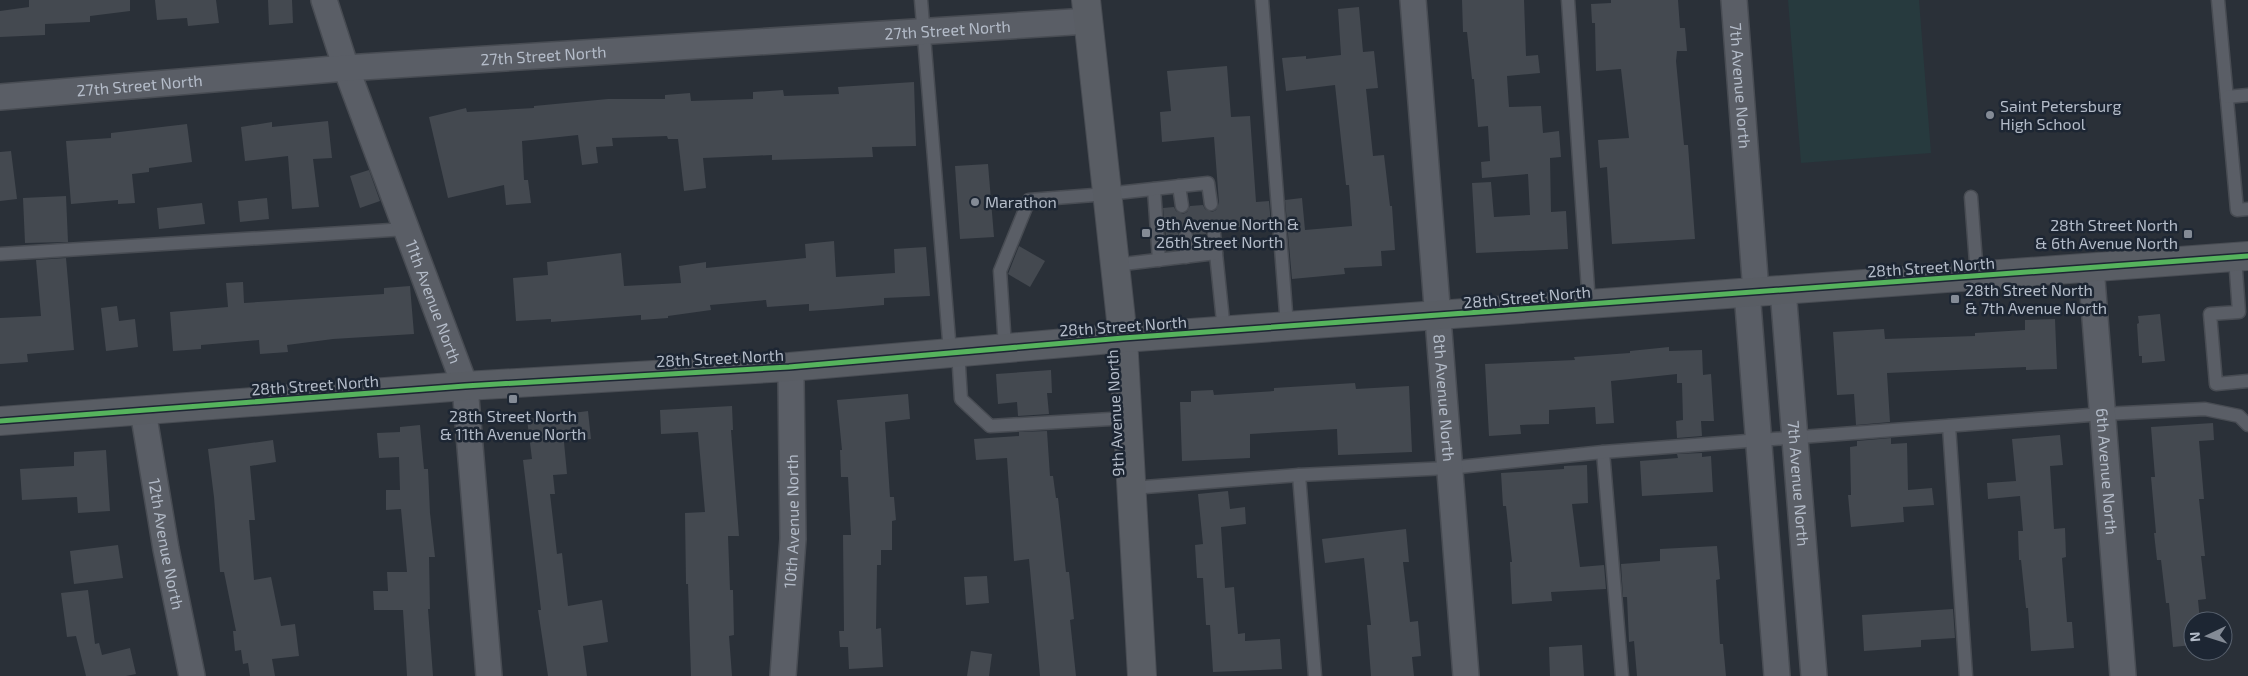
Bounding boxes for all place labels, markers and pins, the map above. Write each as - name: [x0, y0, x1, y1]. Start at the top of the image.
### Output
- place label: Saint Petersburg High School: [2000, 96, 2121, 133]
- marker: Saint Petersburg High School: [1984, 109, 1996, 121]
- place label: Marathon: [985, 192, 1057, 211]
- marker: Marathon: [969, 196, 981, 208]
- place label: 9th Avenue North & 26th Street North: [1156, 214, 1299, 251]
- place label: 28th Street North & 6th Avenue North: [2035, 215, 2178, 252]
- marker: 9th Avenue North & 26th Street North: [1140, 227, 1152, 239]
- marker: 28th Street North & 6th Avenue North: [2182, 228, 2194, 240]
- place label: 28th Street North & 7th Avenue North: [1965, 280, 2107, 317]
- marker: 28th Street North & 7th Avenue North: [1949, 293, 1961, 305]
- marker: 28th Street North & 11th Avenue North: [507, 393, 519, 405]
- place label: 28th Street North & 11th Avenue North: [440, 406, 586, 443]

